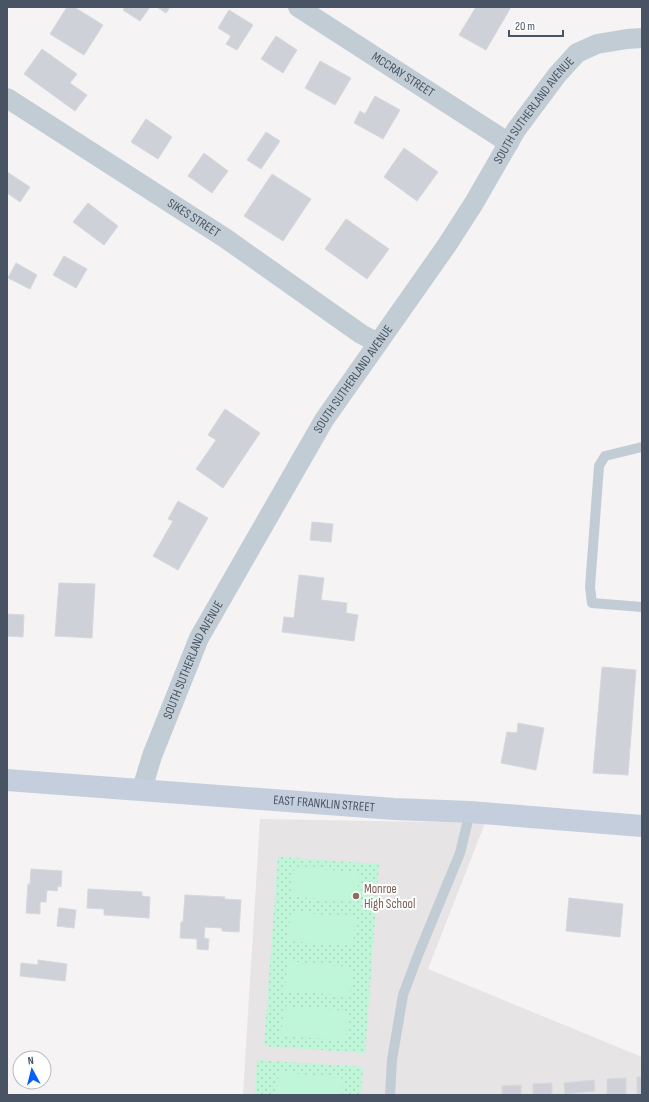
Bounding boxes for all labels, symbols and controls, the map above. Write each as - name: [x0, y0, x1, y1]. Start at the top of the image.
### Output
- scale bar: [509, 12, 563, 38]
- text: 20 m: [515, 19, 535, 34]
- street label: MCCRAY STREET: [369, 49, 437, 101]
- street label: SOUTH SUTHERLAND AVENUE: [490, 54, 577, 167]
- street label: SIKES STREET: [164, 195, 223, 241]
- street label: SOUTH SUTHERLAND AVENUE: [310, 322, 396, 436]
- street label: SOUTH SUTHERLAND AVENUE: [160, 598, 227, 721]
- street label: EAST FRANKLIN STREET: [273, 792, 375, 816]
- place label: Monroe High School: [364, 881, 415, 912]
- marker: Monroe High School: [351, 891, 361, 901]
- north arrow: [12, 1050, 52, 1090]
- text: N: [27, 1054, 35, 1067]

